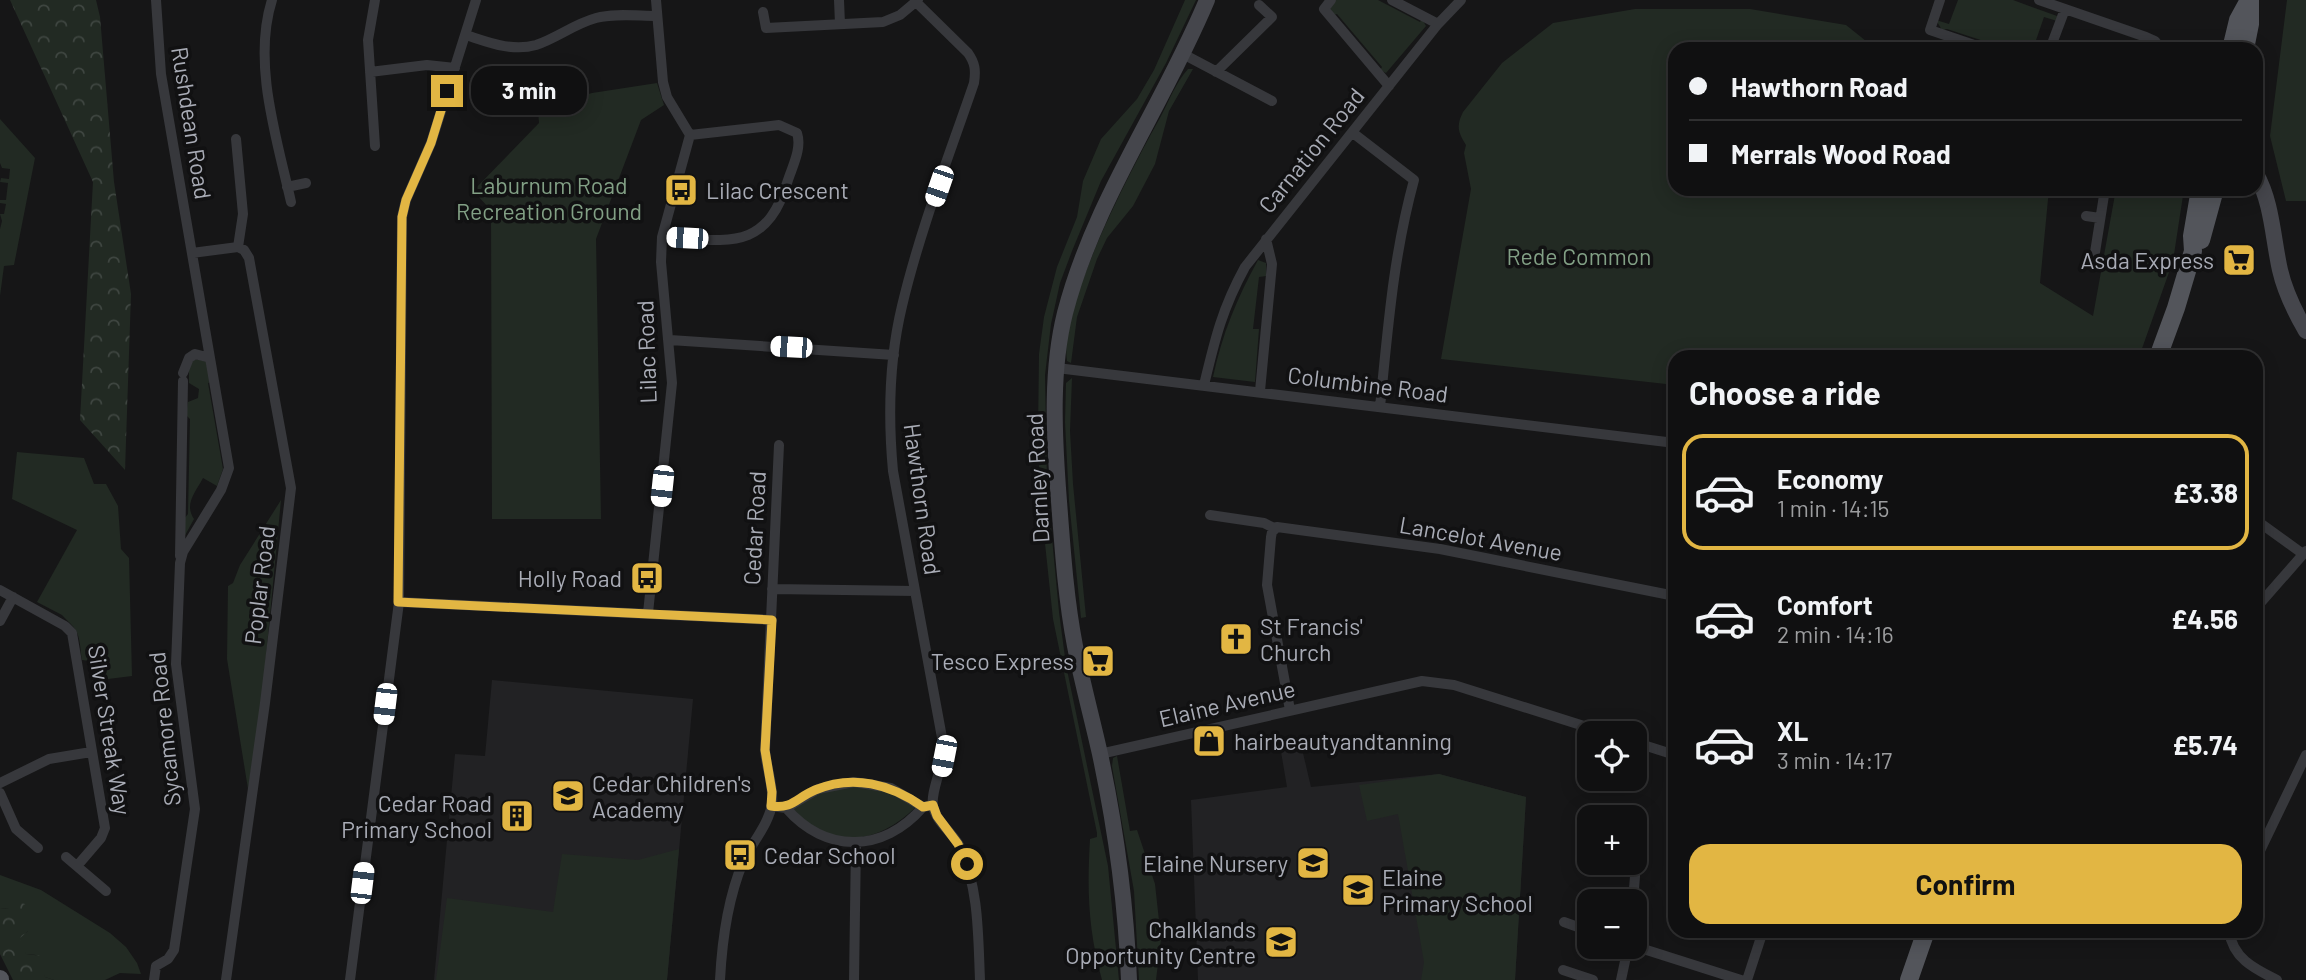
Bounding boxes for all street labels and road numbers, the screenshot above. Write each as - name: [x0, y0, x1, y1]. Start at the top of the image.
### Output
- street label: Rushdean Road: [166, 45, 218, 201]
- street label: Carnation Road: [1252, 82, 1370, 218]
- street label: Lilac Road: [630, 300, 662, 404]
- street label: Columbine Road: [1286, 360, 1450, 408]
- street label: Darnley Road: [1020, 412, 1054, 544]
- street label: Hawthorn Road: [899, 421, 947, 577]
- street label: Cedar Road: [737, 470, 771, 586]
- street label: Lancelot Avenue: [1397, 510, 1565, 566]
- street label: Poplar Road: [238, 524, 280, 646]
- street label: Silver Streak Way: [83, 643, 137, 817]
- street label: Sycamore Road: [142, 651, 186, 807]
- street label: Elaine Avenue: [1156, 674, 1298, 732]

